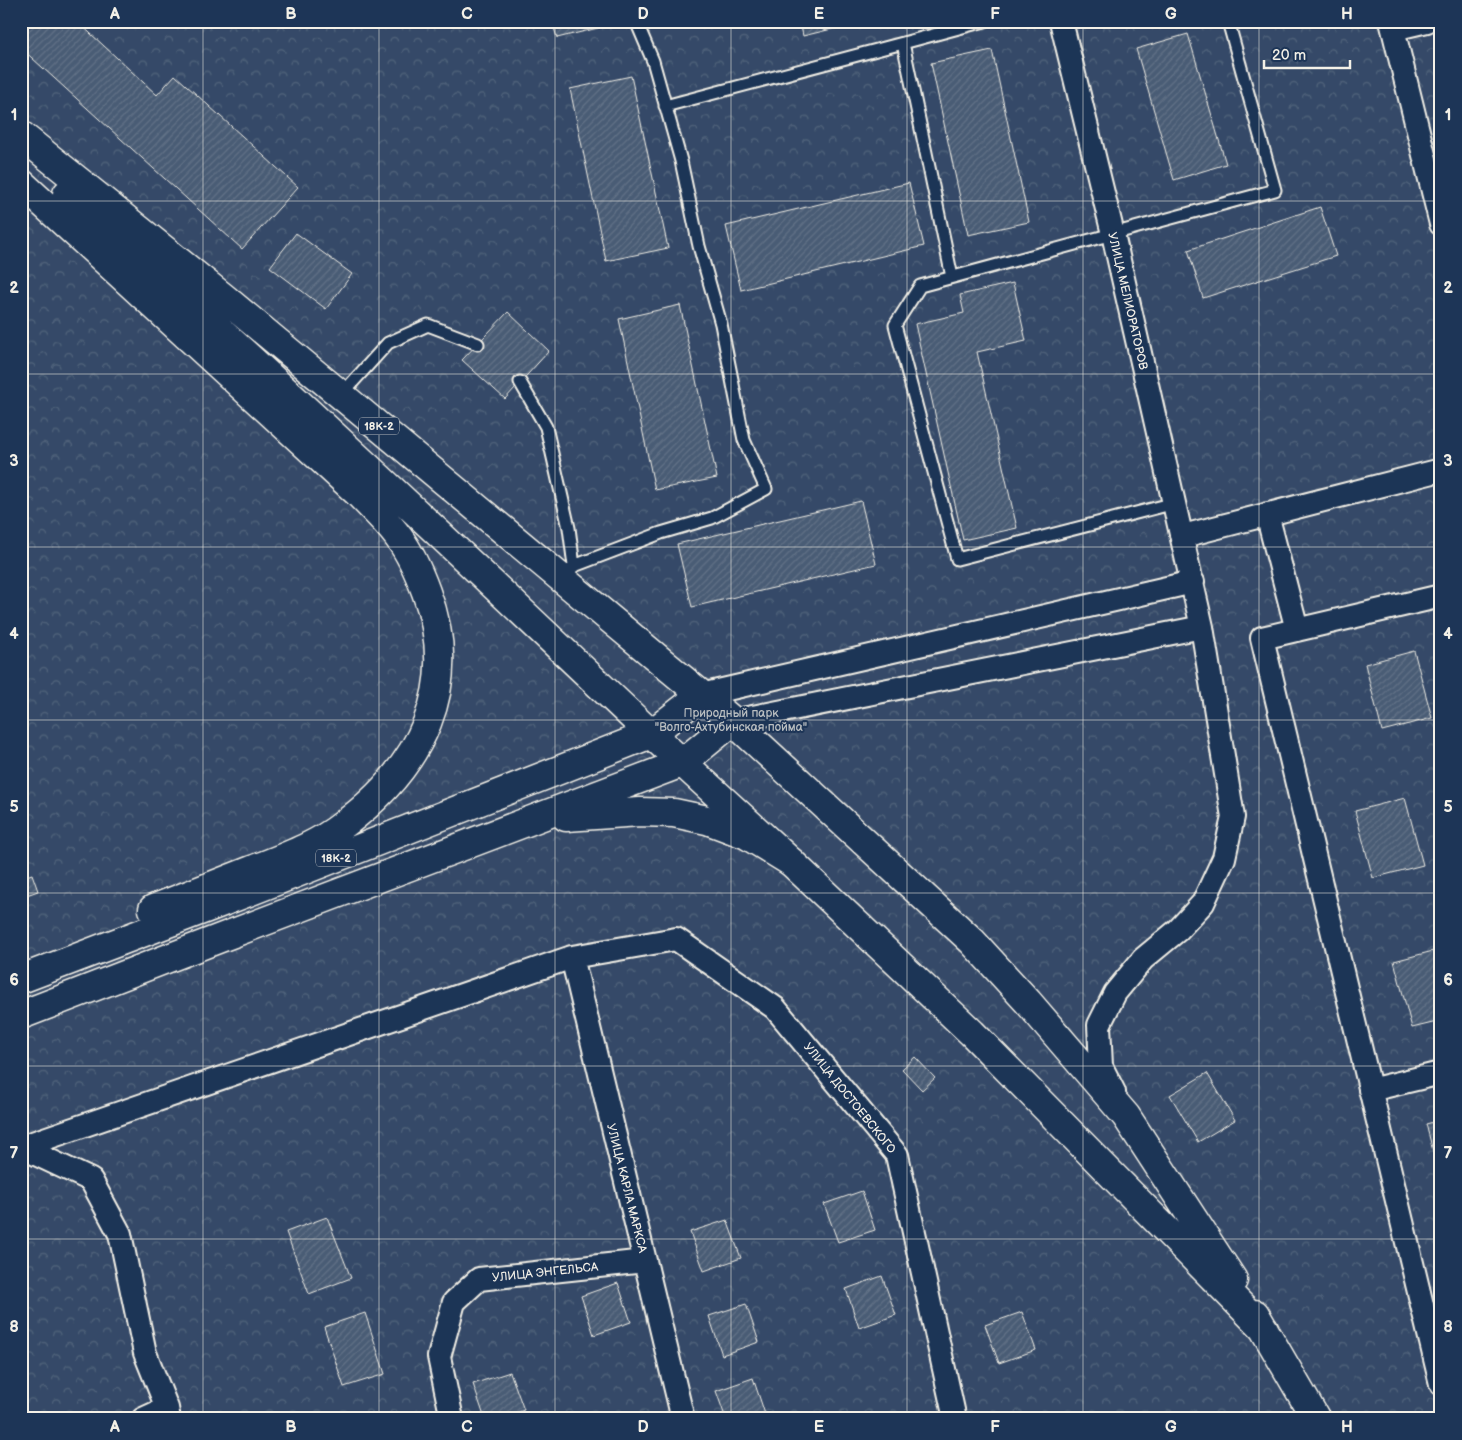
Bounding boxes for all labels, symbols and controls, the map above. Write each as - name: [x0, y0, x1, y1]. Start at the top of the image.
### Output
- text: A: [109, 5, 120, 24]
- text: B: [285, 5, 297, 24]
- text: C: [461, 5, 473, 24]
- text: D: [637, 5, 649, 24]
- text: E: [814, 5, 824, 24]
- text: F: [990, 5, 1000, 24]
- text: G: [1165, 5, 1177, 24]
- text: H: [1341, 5, 1353, 24]
- scale bar: [1264, 38, 1351, 70]
- text: 20 m: [1272, 46, 1306, 65]
- text: 1: [11, 106, 17, 125]
- text: 1: [1445, 106, 1451, 125]
- street label: УЛИЦА МЕЛИОРАТОРОВ: [1104, 231, 1151, 372]
- text: 2: [9, 279, 19, 298]
- text: 2: [1443, 279, 1453, 298]
- road number: 18К-2: [359, 418, 399, 434]
- text: 3: [9, 452, 19, 471]
- text: 3: [1443, 452, 1453, 471]
- text: 4: [9, 625, 19, 644]
- text: 4: [1443, 625, 1453, 644]
- park label: Природный парк "Волго-Ахтубинская пойма": [655, 706, 807, 735]
- text: 5: [9, 798, 19, 817]
- text: 5: [1443, 798, 1453, 817]
- road number: 18К-2: [316, 850, 356, 866]
- text: 6: [9, 971, 19, 990]
- text: 6: [1443, 971, 1453, 990]
- street label: УЛИЦА ДОСТОЕВСКОГО: [800, 1040, 899, 1157]
- street label: УЛИЦА КАРЛА МАРКСА: [603, 1122, 650, 1255]
- text: 7: [10, 1144, 19, 1163]
- text: 7: [1444, 1144, 1453, 1163]
- street label: УЛИЦА ЭНГЕЛЬСА: [491, 1259, 600, 1286]
- text: 8: [9, 1318, 19, 1337]
- text: 8: [1443, 1318, 1453, 1337]
- text: A: [109, 1418, 120, 1437]
- text: B: [285, 1418, 297, 1437]
- text: C: [461, 1418, 473, 1437]
- text: D: [637, 1418, 649, 1437]
- text: E: [814, 1418, 824, 1437]
- text: F: [990, 1418, 1000, 1437]
- text: G: [1165, 1418, 1177, 1437]
- text: H: [1341, 1418, 1353, 1437]

